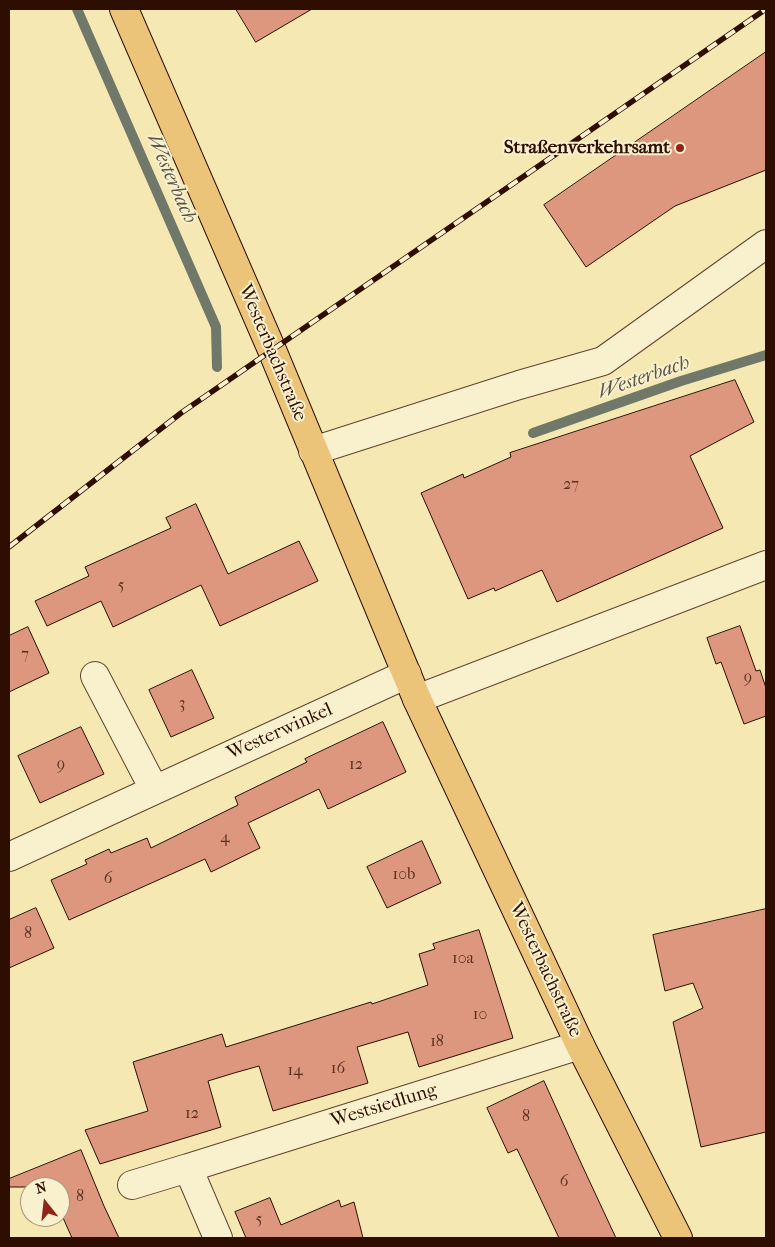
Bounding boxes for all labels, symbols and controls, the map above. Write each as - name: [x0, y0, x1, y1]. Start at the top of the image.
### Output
- water label: Westerbach: [141, 131, 201, 227]
- place label: Straßenverkehrsamt: [504, 137, 670, 159]
- marker: Straßenverkehrsamt: [674, 142, 686, 154]
- street label: Westerbachstraße: [233, 281, 311, 425]
- water label: Westerbach: [595, 351, 693, 405]
- house number: 27: [563, 475, 579, 495]
- house number: 5: [118, 576, 124, 596]
- house number: 7: [21, 645, 29, 665]
- house number: 9: [744, 668, 752, 688]
- house number: 3: [179, 694, 185, 714]
- street label: Westerwinkel: [224, 699, 336, 765]
- house number: 9: [57, 755, 65, 775]
- house number: 12: [349, 755, 363, 775]
- house number: 4: [220, 828, 230, 848]
- house number: 10b: [393, 865, 415, 885]
- house number: 6: [104, 869, 112, 889]
- street label: Westerbachstraße: [504, 899, 586, 1041]
- house number: 8: [24, 924, 32, 944]
- house number: 10a: [452, 949, 474, 969]
- house number: 10: [473, 1005, 487, 1025]
- house number: 18: [430, 1032, 444, 1052]
- house number: 16: [331, 1059, 345, 1079]
- house number: 14: [287, 1061, 303, 1081]
- street label: Westsiedlung: [328, 1079, 440, 1133]
- house number: 12: [185, 1104, 199, 1124]
- house number: 8: [522, 1107, 530, 1127]
- house number: 6: [560, 1172, 568, 1192]
- north arrow: [20, 1177, 70, 1227]
- text: N: [34, 1178, 48, 1198]
- house number: 8: [76, 1187, 84, 1207]
- house number: 5: [256, 1210, 262, 1230]

